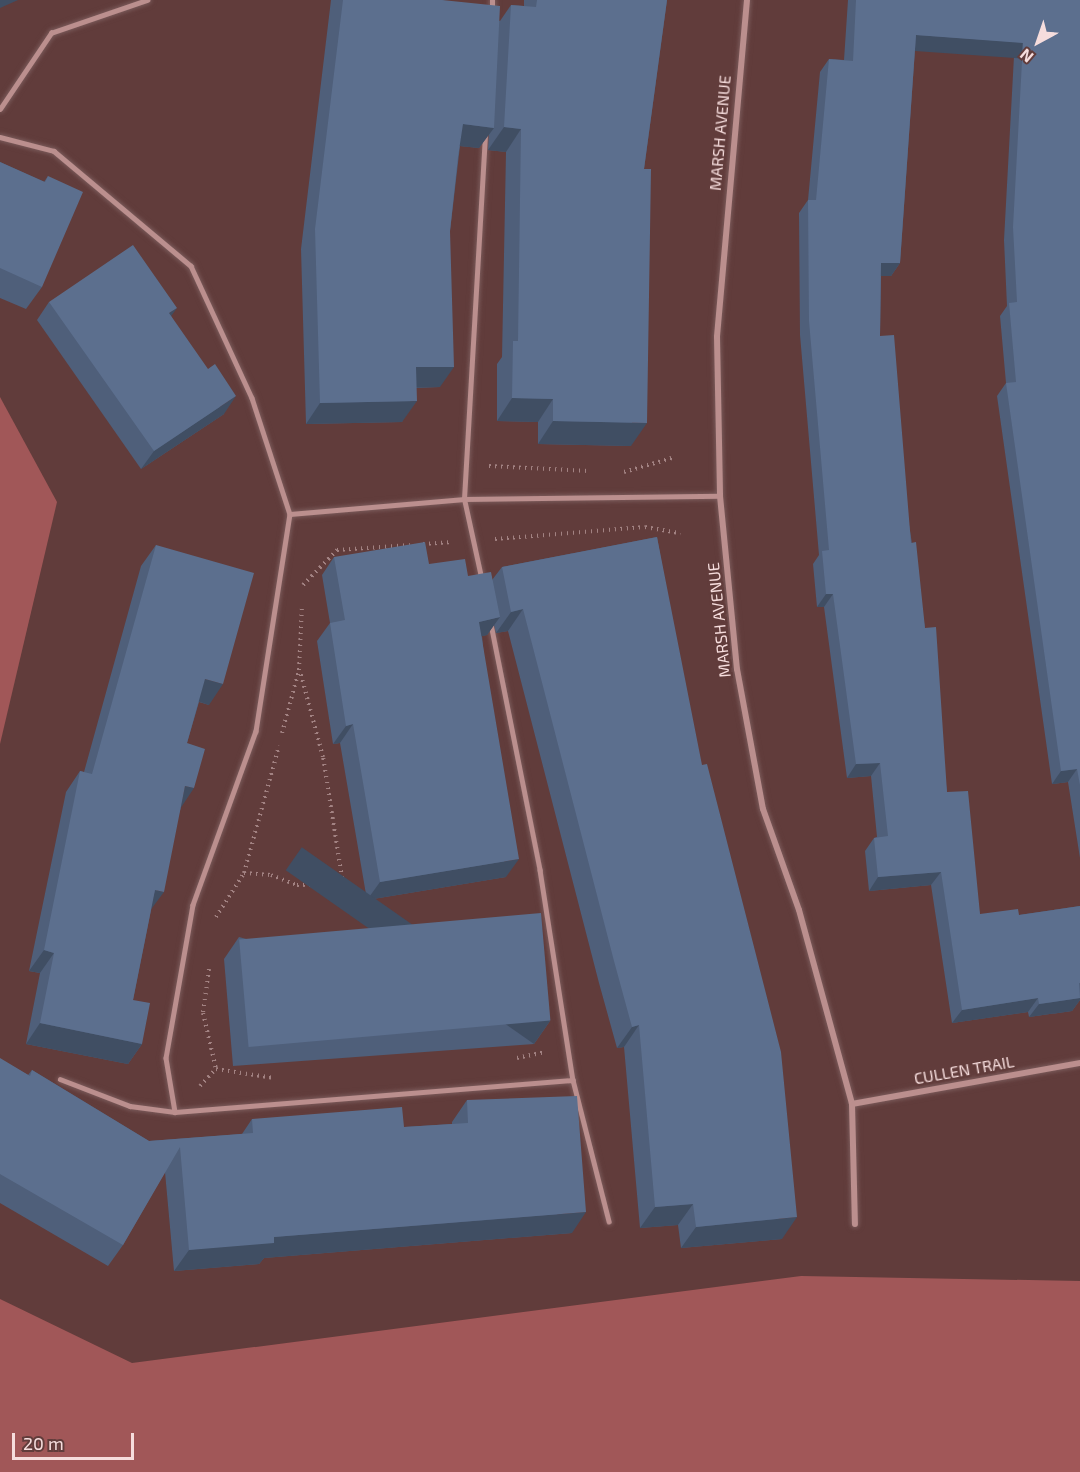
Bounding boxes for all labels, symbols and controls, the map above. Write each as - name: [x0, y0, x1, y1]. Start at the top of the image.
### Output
- north arrow: [1008, 12, 1068, 72]
- text: N: [1016, 45, 1037, 67]
- street label: MARSH AVENUE: [705, 74, 735, 192]
- street label: MARSH AVENUE: [703, 561, 735, 679]
- street label: CULLEN TRAIL: [912, 1052, 1016, 1088]
- scale bar: [15, 1421, 136, 1459]
- text: 20 m: [23, 1432, 64, 1454]

